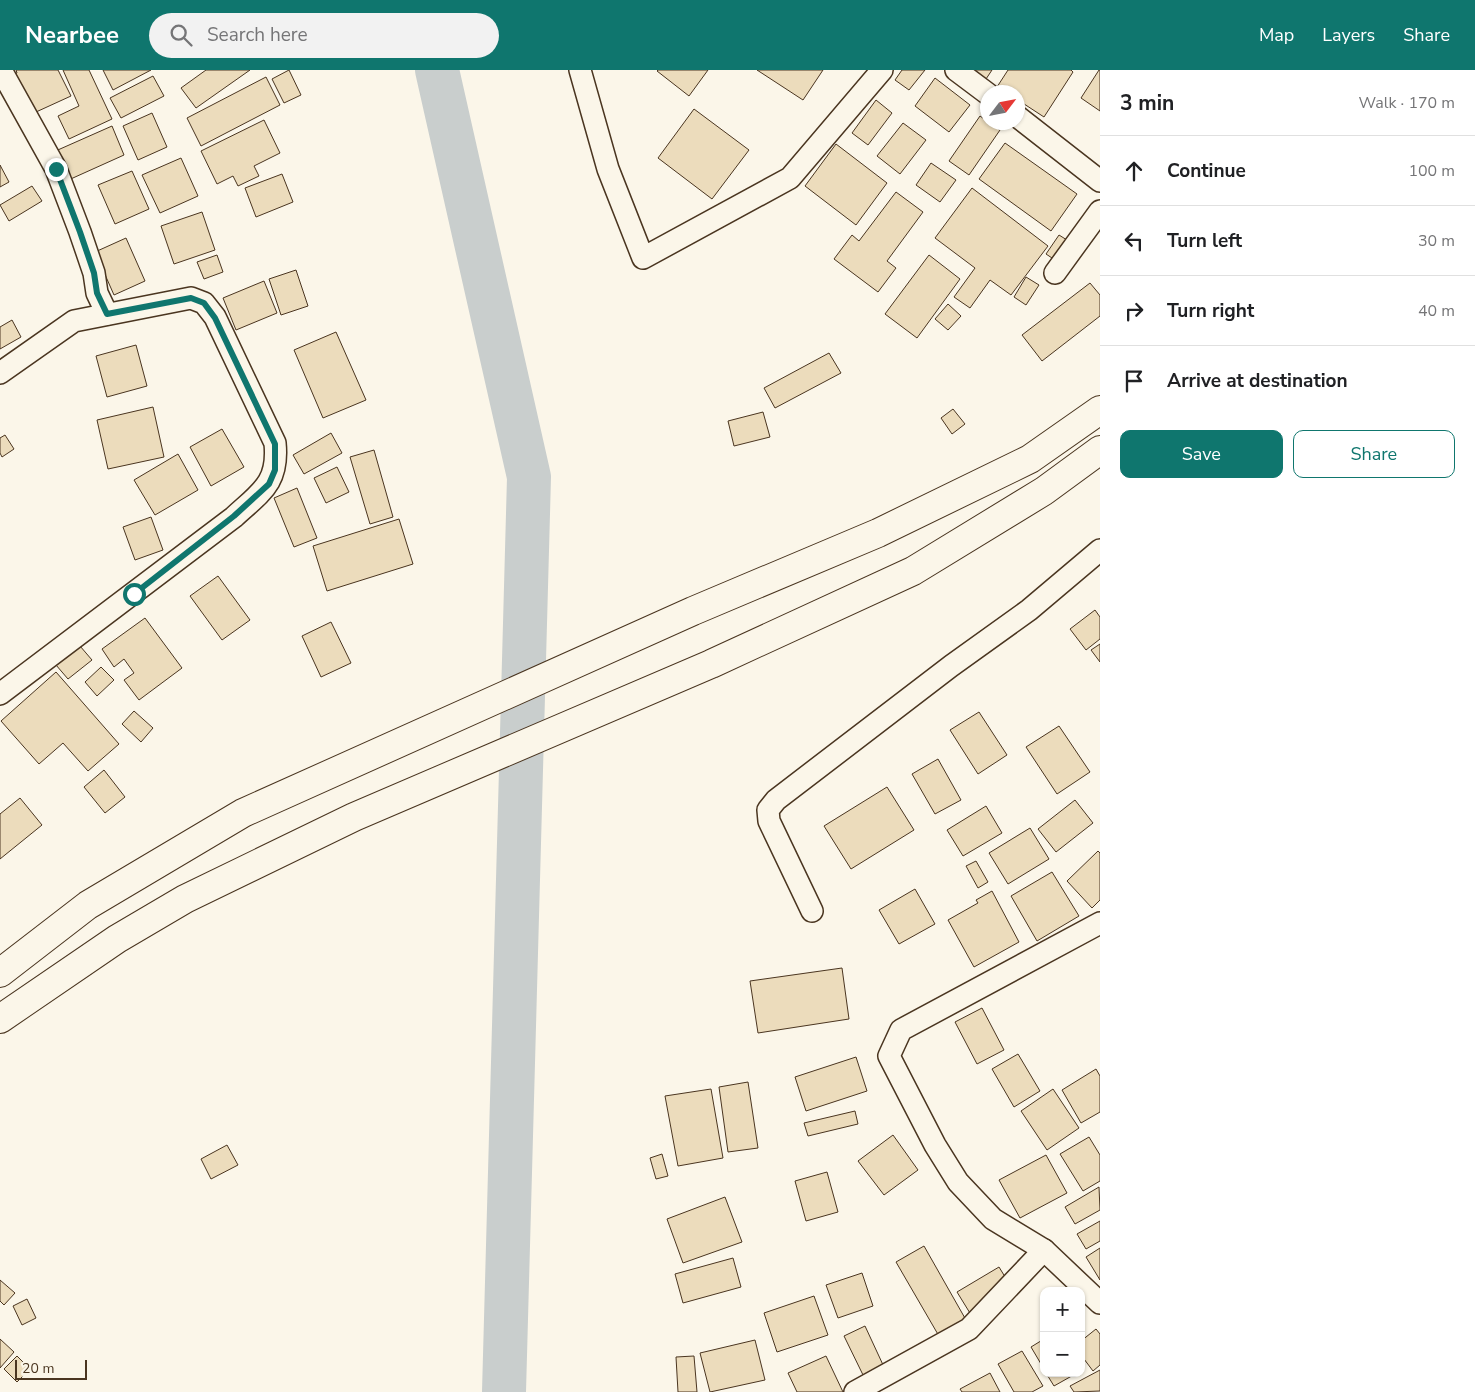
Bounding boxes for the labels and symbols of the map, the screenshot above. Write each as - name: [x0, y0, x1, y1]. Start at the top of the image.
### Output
- north arrow: [980, 85, 1025, 130]
- route end: [45, 158, 68, 181]
- route start: [123, 583, 146, 606]
- scale bar: [15, 1357, 88, 1380]

